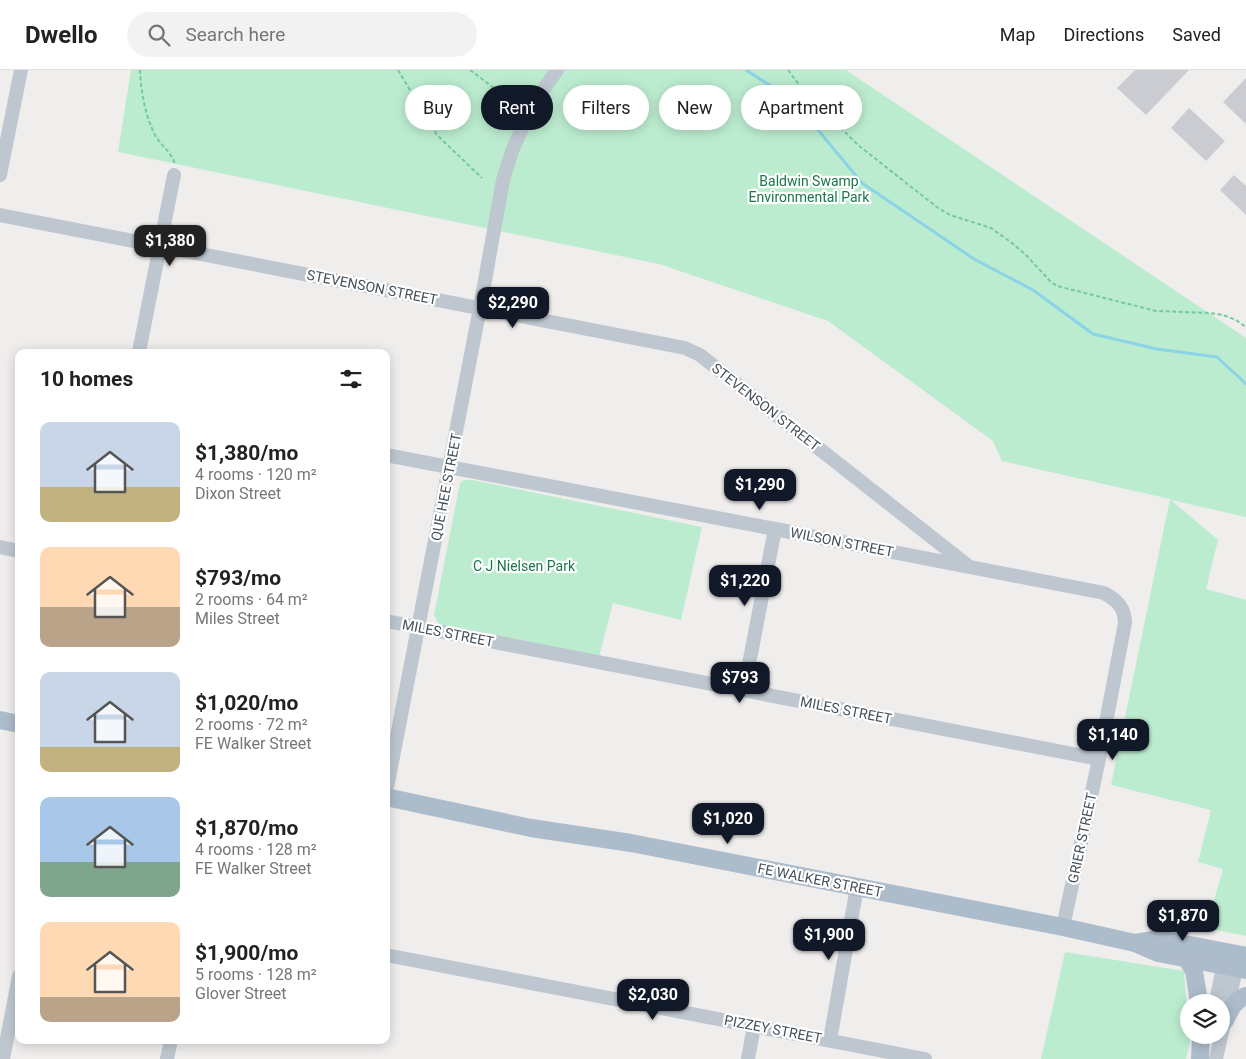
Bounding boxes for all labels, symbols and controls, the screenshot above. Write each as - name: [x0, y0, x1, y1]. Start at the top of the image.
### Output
- search box: [127, 12, 477, 57]
- text: Dwello: [25, 21, 97, 49]
- icon: search: [145, 21, 173, 49]
- text: Search here: [185, 23, 285, 46]
- text: Map: [1000, 24, 1035, 45]
- text: Directions: [1063, 24, 1144, 45]
- text: Saved: [1172, 24, 1221, 45]
- chip: Buy: [405, 85, 471, 130]
- chip: Rent: [481, 85, 553, 130]
- chip: Filters: [563, 85, 649, 130]
- chip: New: [659, 85, 731, 130]
- chip: Apartment: [741, 85, 862, 130]
- park label: Baldwin Swamp Environmental Park: [749, 173, 870, 205]
- pin: $1,380: [129, 224, 211, 267]
- text: $1,380: [145, 231, 195, 250]
- street label: STEVENSON STREET: [305, 266, 439, 308]
- pin: $2,290: [472, 286, 554, 329]
- text: $2,290: [488, 293, 538, 312]
- street label: STEVENSON STREET: [709, 360, 824, 455]
- icon: filters: [337, 365, 365, 393]
- text: 10 homes: [40, 367, 133, 391]
- street label: QUE HEE STREET: [428, 431, 464, 542]
- text: $1,380/mo: [195, 441, 298, 465]
- icon: home: [80, 442, 140, 502]
- text: 4 rooms · 120 m²: [195, 465, 317, 484]
- pin: $1,290: [719, 468, 801, 511]
- text: $1,290: [735, 475, 785, 494]
- text: Dixon Street: [195, 484, 281, 503]
- street label: WILSON STREET: [789, 524, 896, 560]
- park label: C J Nielsen Park: [473, 558, 576, 574]
- pin: $1,220: [704, 564, 786, 607]
- text: $793/mo: [195, 566, 281, 590]
- icon: home: [80, 567, 140, 627]
- text: $1,220: [720, 571, 770, 590]
- text: 2 rooms · 64 m²: [195, 590, 308, 609]
- text: Miles Street: [195, 609, 280, 628]
- street label: MILES STREET: [401, 616, 496, 650]
- pin: $793: [710, 662, 770, 704]
- text: $793: [722, 668, 758, 687]
- text: $1,020/mo: [195, 691, 298, 715]
- icon: home: [80, 692, 140, 752]
- street label: MILES STREET: [799, 693, 894, 727]
- text: 2 rooms · 72 m²: [195, 715, 308, 734]
- pin: $1,140: [1072, 718, 1154, 761]
- text: $1,140: [1088, 725, 1138, 744]
- text: FE Walker Street: [195, 734, 311, 753]
- street label: GRIER STREET: [1065, 791, 1099, 885]
- pin: $1,020: [687, 802, 769, 845]
- text: $1,020: [703, 809, 753, 828]
- text: $1,870/mo: [195, 816, 298, 840]
- icon: home: [80, 817, 140, 877]
- text: 4 rooms · 128 m²: [195, 840, 317, 859]
- text: FE Walker Street: [195, 859, 311, 878]
- street label: FE WALKER STREET: [756, 860, 884, 900]
- pin: $1,870: [1142, 900, 1224, 942]
- text: $1,870: [1158, 906, 1208, 925]
- pin: $1,900: [788, 918, 870, 961]
- text: $1,900: [804, 925, 854, 944]
- text: $1,900/mo: [195, 941, 298, 965]
- icon: home: [80, 942, 140, 1002]
- text: 5 rooms · 128 m²: [195, 965, 317, 984]
- pin: $2,030: [612, 978, 694, 1021]
- text: Glover Street: [195, 984, 287, 1003]
- text: $2,030: [628, 985, 678, 1004]
- map controls: [1180, 994, 1230, 1044]
- button: layers: [1180, 994, 1230, 1044]
- street label: PIZZEY STREET: [723, 1012, 824, 1046]

